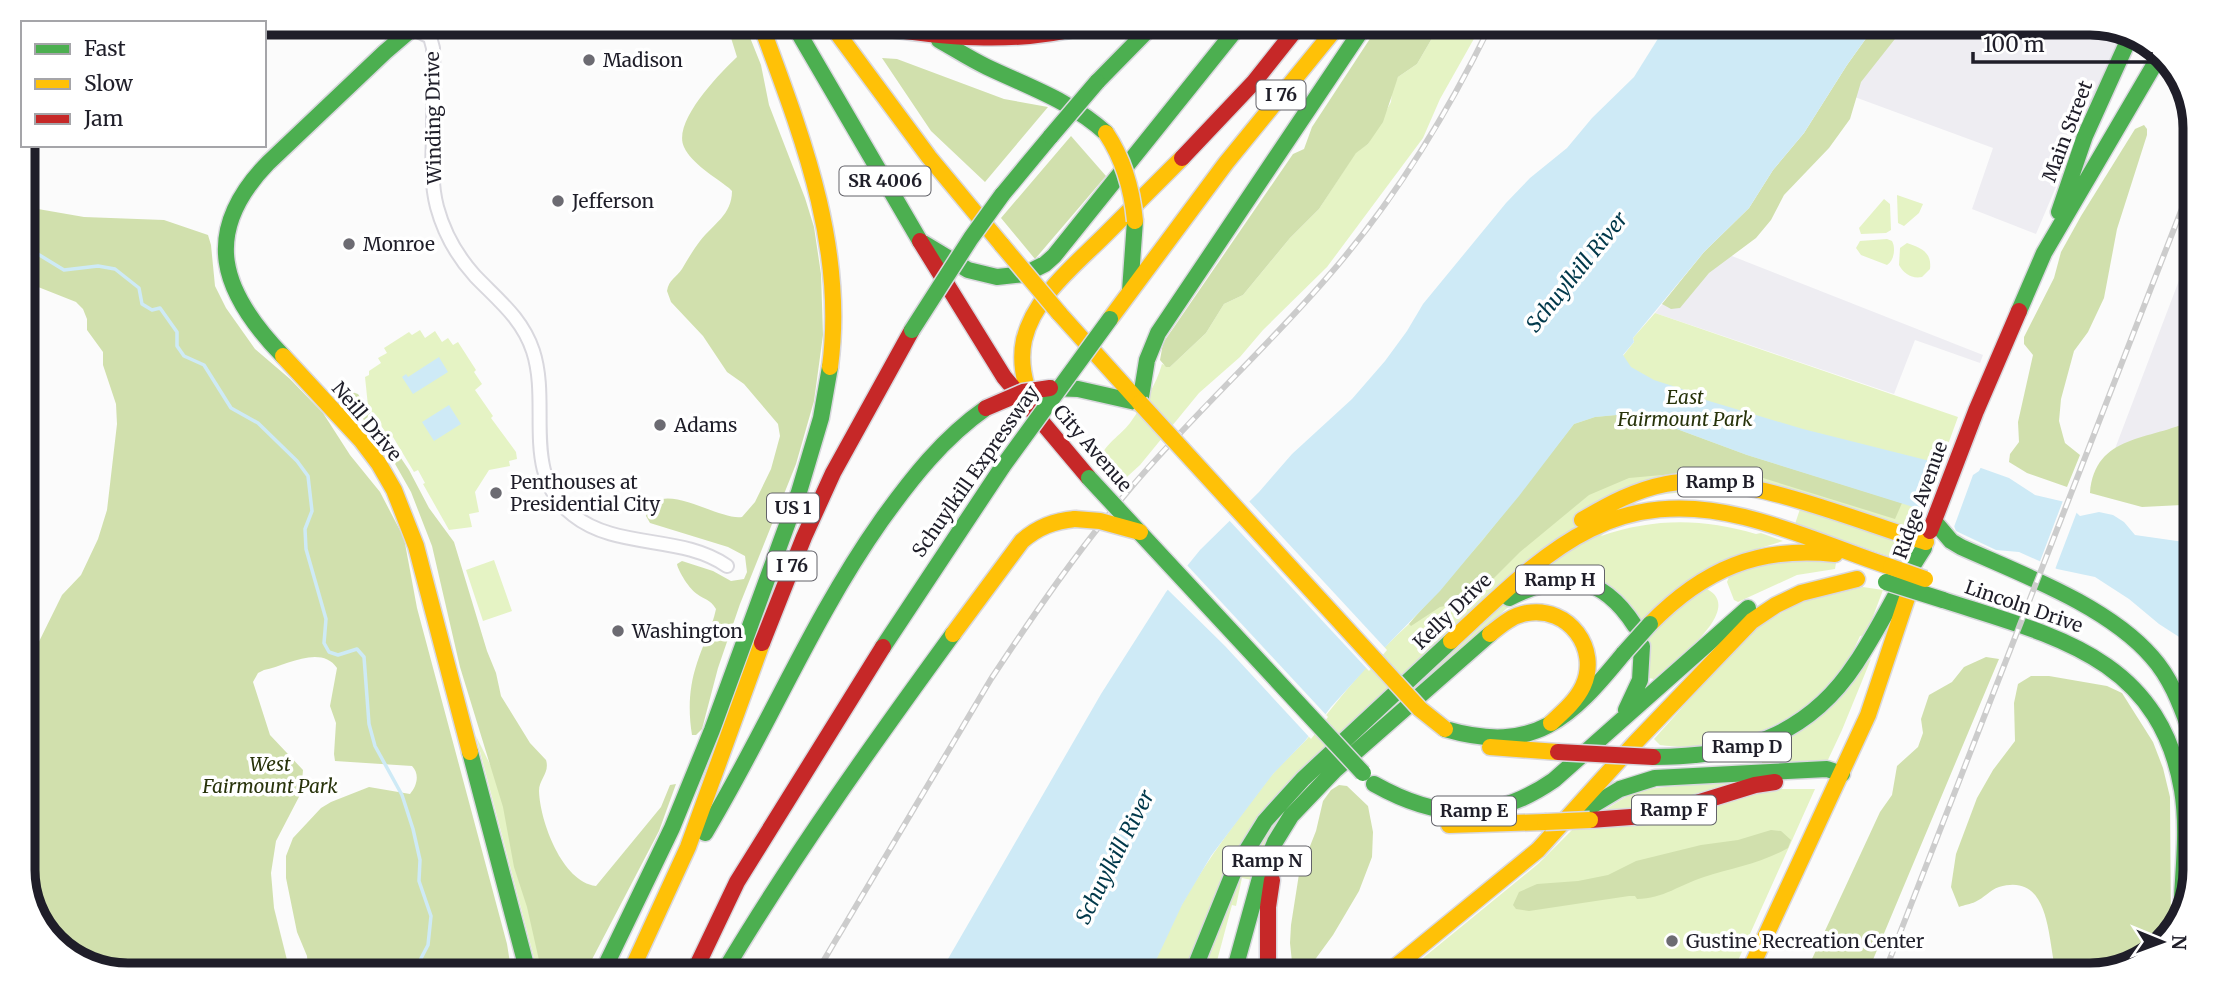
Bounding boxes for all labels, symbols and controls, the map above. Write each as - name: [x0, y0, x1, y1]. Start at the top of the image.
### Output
- legend: [21, 21, 266, 147]
- scale bar: [1973, 21, 2152, 65]
- text: 100 m: [1983, 31, 2045, 58]
- text: Fast: [84, 35, 126, 62]
- place label: Madison: [603, 48, 683, 72]
- street label: Winding Drive: [420, 51, 446, 186]
- marker: Madison: [581, 52, 597, 68]
- text: Slow: [84, 70, 133, 97]
- street label: Main Street: [2037, 76, 2098, 185]
- road number: I 76: [1256, 80, 1306, 110]
- text: Jam: [83, 105, 123, 132]
- road number: SR 4006: [840, 166, 931, 196]
- place label: Jefferson: [571, 189, 654, 213]
- marker: Jefferson: [550, 193, 566, 209]
- water label: Schuylkill River: [1520, 206, 1634, 337]
- place label: Monroe: [363, 232, 435, 256]
- marker: Monroe: [341, 236, 357, 252]
- street label: Neill Drive: [327, 376, 407, 466]
- street label: Schuylkill Expressway: [906, 380, 1044, 562]
- park label: East Fairmount Park: [1616, 385, 1753, 431]
- street label: City Avenue: [1049, 399, 1137, 497]
- place label: Adams: [673, 413, 737, 437]
- marker: Adams: [652, 417, 668, 433]
- street label: Ridge Avenue: [1888, 438, 1952, 562]
- road number: Ramp B: [1678, 468, 1762, 496]
- place label: Penthouses at Presidential City: [510, 470, 660, 516]
- marker: Penthouses at Presidential City: [488, 485, 504, 501]
- road number: US 1: [767, 494, 819, 522]
- road number: I 76: [768, 552, 816, 580]
- road number: Ramp H: [1516, 566, 1604, 594]
- street label: Kelly Drive: [1408, 568, 1496, 654]
- street label: Lincoln Drive: [1962, 575, 2086, 637]
- place label: Washington: [631, 619, 743, 643]
- marker: Washington: [610, 623, 626, 639]
- road number: Ramp D: [1703, 732, 1791, 762]
- park label: West Fairmount Park: [201, 752, 338, 798]
- water label: Schuylkill River: [1069, 785, 1160, 928]
- road number: Ramp E: [1432, 796, 1516, 826]
- road number: Ramp F: [1632, 796, 1716, 824]
- road number: Ramp N: [1223, 846, 1311, 876]
- north arrow: [2127, 907, 2197, 977]
- place label: Gustine Recreation Center: [1686, 929, 1925, 953]
- marker: Gustine Recreation Center: [1664, 933, 1680, 949]
- text: N: [2167, 935, 2191, 950]

